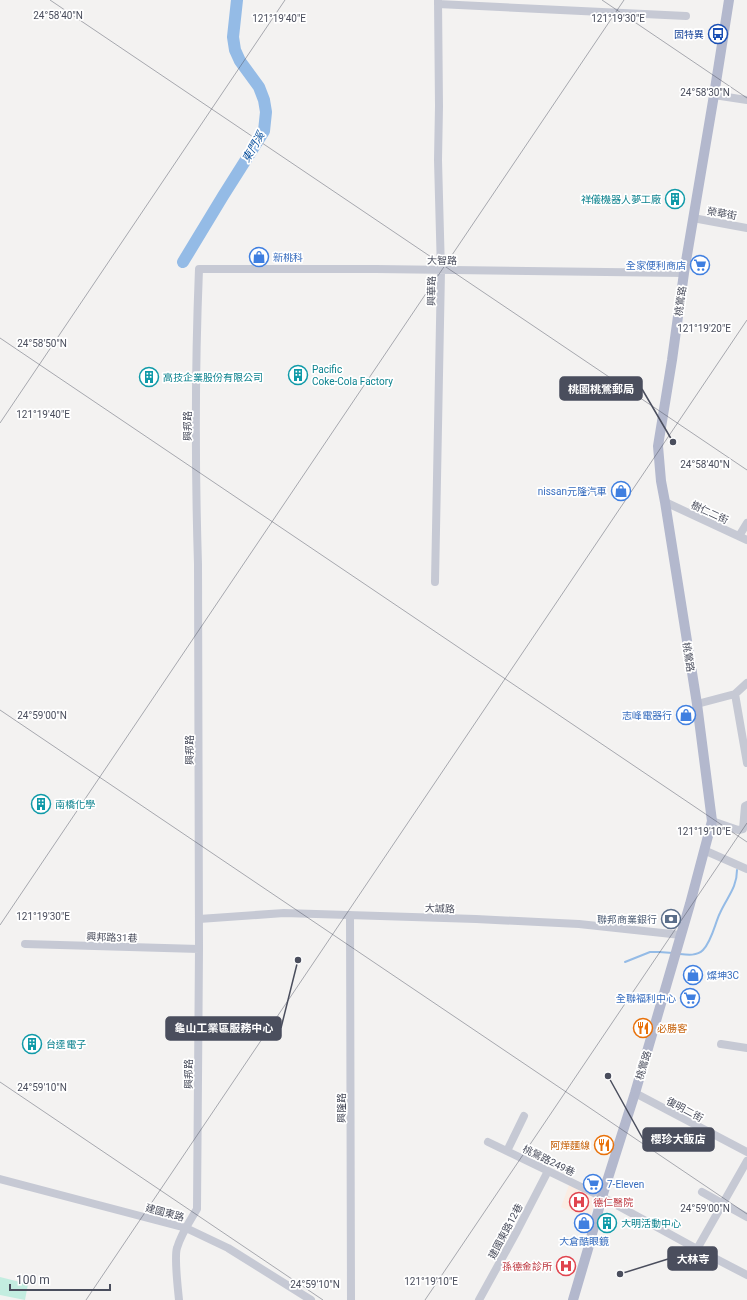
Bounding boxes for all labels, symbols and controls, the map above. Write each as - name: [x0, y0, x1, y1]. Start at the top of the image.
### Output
- text: 24°58'40"N: [33, 10, 83, 21]
- text: 121°19'40"E: [252, 13, 306, 24]
- text: 121°19'30"E: [591, 13, 645, 24]
- bus stop icon: 固特異: [707, 23, 729, 45]
- place label: 固特異: [674, 29, 704, 40]
- text: 24°58'30"N: [680, 87, 730, 98]
- water label: 東門溪: [240, 128, 268, 165]
- building icon: 祥儀機器人夢工廠: [664, 188, 686, 210]
- place label: 祥儀機器人夢工廠: [581, 194, 661, 205]
- street label: 榮華街: [706, 205, 738, 222]
- shop icon: 新桃科: [248, 246, 270, 268]
- place label: 新桃科: [273, 252, 303, 263]
- supermarket icon: 全家便利商店: [689, 254, 711, 276]
- street label: 大智路: [427, 255, 457, 266]
- place label: 全家便利商店: [626, 260, 686, 271]
- street label: 興華路: [426, 276, 437, 306]
- street label: 桃鶯路: [673, 285, 688, 317]
- text: 121°19'20"E: [677, 323, 731, 334]
- text: 24°58'50"N: [17, 338, 67, 349]
- building icon: Pacific Coke-Cola Factory: [287, 364, 309, 386]
- place label: Pacific Coke-Cola Factory: [312, 364, 393, 387]
- building icon: 高技企業股份有限公司: [138, 366, 160, 388]
- place label: 高技企業股份有限公司: [163, 372, 263, 383]
- callout: 桃園桃鶯郵局: [560, 377, 642, 400]
- text: 桃園桃鶯郵局: [568, 383, 634, 396]
- text: 121°19'40"E: [16, 409, 70, 420]
- street label: 興邦路: [182, 411, 193, 441]
- text: 24°58'40"N: [680, 459, 730, 470]
- shop icon: nissan元隆汽車: [610, 480, 632, 502]
- place label: nissan元隆汽車: [538, 486, 607, 497]
- street label: 樹仁二街: [689, 499, 730, 526]
- street label: 桃鶯路: [681, 641, 696, 673]
- shop icon: 志峰電器行: [675, 704, 697, 726]
- text: 24°59'00"N: [17, 710, 67, 721]
- place label: 志峰電器行: [622, 710, 672, 721]
- street label: 興邦路: [184, 735, 195, 765]
- building icon: 南橋化學: [30, 793, 52, 815]
- place label: 南橋化學: [55, 799, 95, 810]
- text: 121°19'10"E: [677, 826, 731, 837]
- street label: 大誠路: [425, 902, 455, 915]
- bank icon: 聯邦商業銀行: [660, 908, 682, 930]
- text: 121°19'30"E: [16, 911, 70, 922]
- place label: 聯邦商業銀行: [597, 914, 657, 925]
- street label: 興邦路31巷: [86, 931, 138, 944]
- shop icon: 燦坤3C: [682, 964, 704, 986]
- place label: 燦坤3C: [707, 970, 740, 981]
- supermarket icon: 全聯福利中心: [679, 987, 701, 1009]
- place label: 全聯福利中心: [616, 993, 676, 1004]
- callout: 龜山工業區服務中心: [166, 1017, 281, 1040]
- restaurant icon: 必勝客: [632, 1017, 654, 1039]
- text: 龜山工業區服務中心: [175, 1022, 274, 1035]
- place label: 必勝客: [657, 1023, 688, 1034]
- building icon: 台達電子: [21, 1033, 43, 1055]
- place label: 台達電子: [46, 1039, 86, 1050]
- street label: 桃鶯路: [634, 1049, 653, 1081]
- street label: 興邦路: [183, 1059, 194, 1089]
- text: 24°59'10"N: [17, 1082, 67, 1093]
- street label: 興隆路: [336, 1093, 347, 1123]
- street label: 復明二街: [665, 1095, 705, 1124]
- callout: 櫻珍大飯店: [643, 1128, 714, 1151]
- text: 櫻珍大飯店: [651, 1133, 706, 1146]
- restaurant icon: 阿燁麵線: [593, 1134, 615, 1156]
- place label: 阿燁麵線: [550, 1140, 590, 1151]
- street label: 桃鶯路249巷: [521, 1143, 577, 1178]
- supermarket icon: 7-Eleven: [582, 1173, 604, 1195]
- place label: 7-Eleven: [607, 1179, 644, 1190]
- hospital icon: 德仁醫院: [568, 1191, 590, 1213]
- place label: 德仁醫院: [593, 1197, 633, 1208]
- street label: 建國東路: [144, 1202, 186, 1223]
- street label: 建國東路12巷: [486, 1202, 525, 1261]
- text: 24°59'00"N: [680, 1203, 730, 1214]
- shop icon: 大倉酷眼鏡: [573, 1212, 595, 1234]
- building icon: 大明活動中心: [596, 1212, 618, 1234]
- place label: 大明活動中心: [621, 1218, 681, 1229]
- place label: 大倉酷眼鏡: [559, 1236, 609, 1247]
- callout: 大林寺: [668, 1247, 717, 1270]
- text: 大林寺: [677, 1253, 710, 1266]
- hospital icon: 孫德金診所: [555, 1255, 577, 1277]
- place label: 孫德金診所: [502, 1261, 552, 1272]
- scale bar: [10, 1266, 110, 1292]
- text: 100 m: [16, 1273, 50, 1287]
- text: 121°19'10"E: [404, 1276, 458, 1287]
- text: 24°59'10"N: [290, 1279, 340, 1290]

